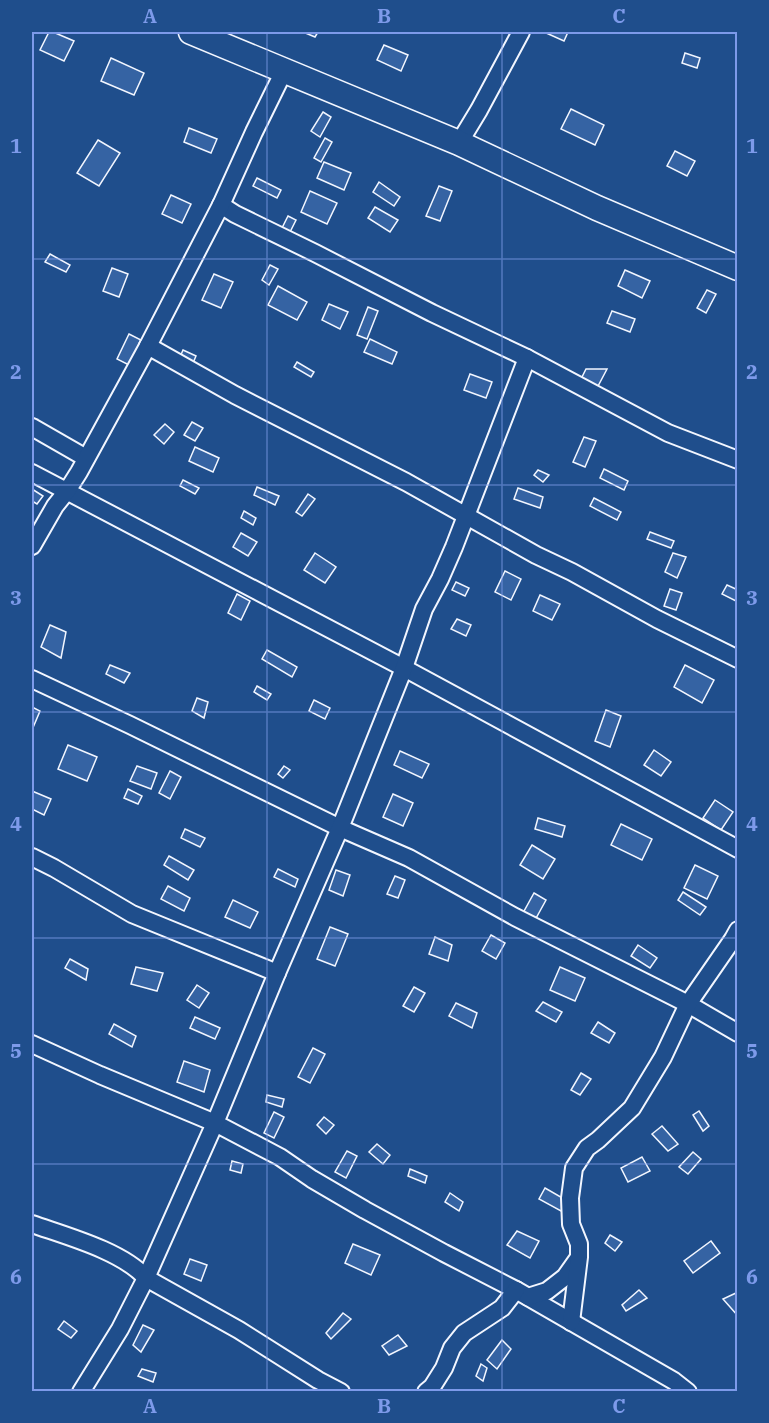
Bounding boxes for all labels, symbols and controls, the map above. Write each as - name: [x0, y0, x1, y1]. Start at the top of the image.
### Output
- text: A: [143, 2, 157, 29]
- text: B: [377, 2, 391, 29]
- text: C: [612, 2, 626, 29]
- text: 1: [10, 132, 22, 159]
- text: 1: [746, 132, 758, 159]
- text: 2: [10, 358, 22, 385]
- text: 2: [746, 358, 758, 385]
- text: 3: [10, 584, 22, 611]
- text: 3: [746, 584, 758, 611]
- text: 4: [10, 810, 22, 837]
- text: 4: [746, 810, 758, 837]
- text: 5: [10, 1037, 22, 1064]
- text: 5: [746, 1037, 758, 1064]
- text: 6: [10, 1263, 22, 1290]
- text: 6: [746, 1263, 758, 1290]
- text: A: [143, 1392, 157, 1419]
- text: B: [377, 1392, 391, 1419]
- text: C: [612, 1392, 626, 1419]

